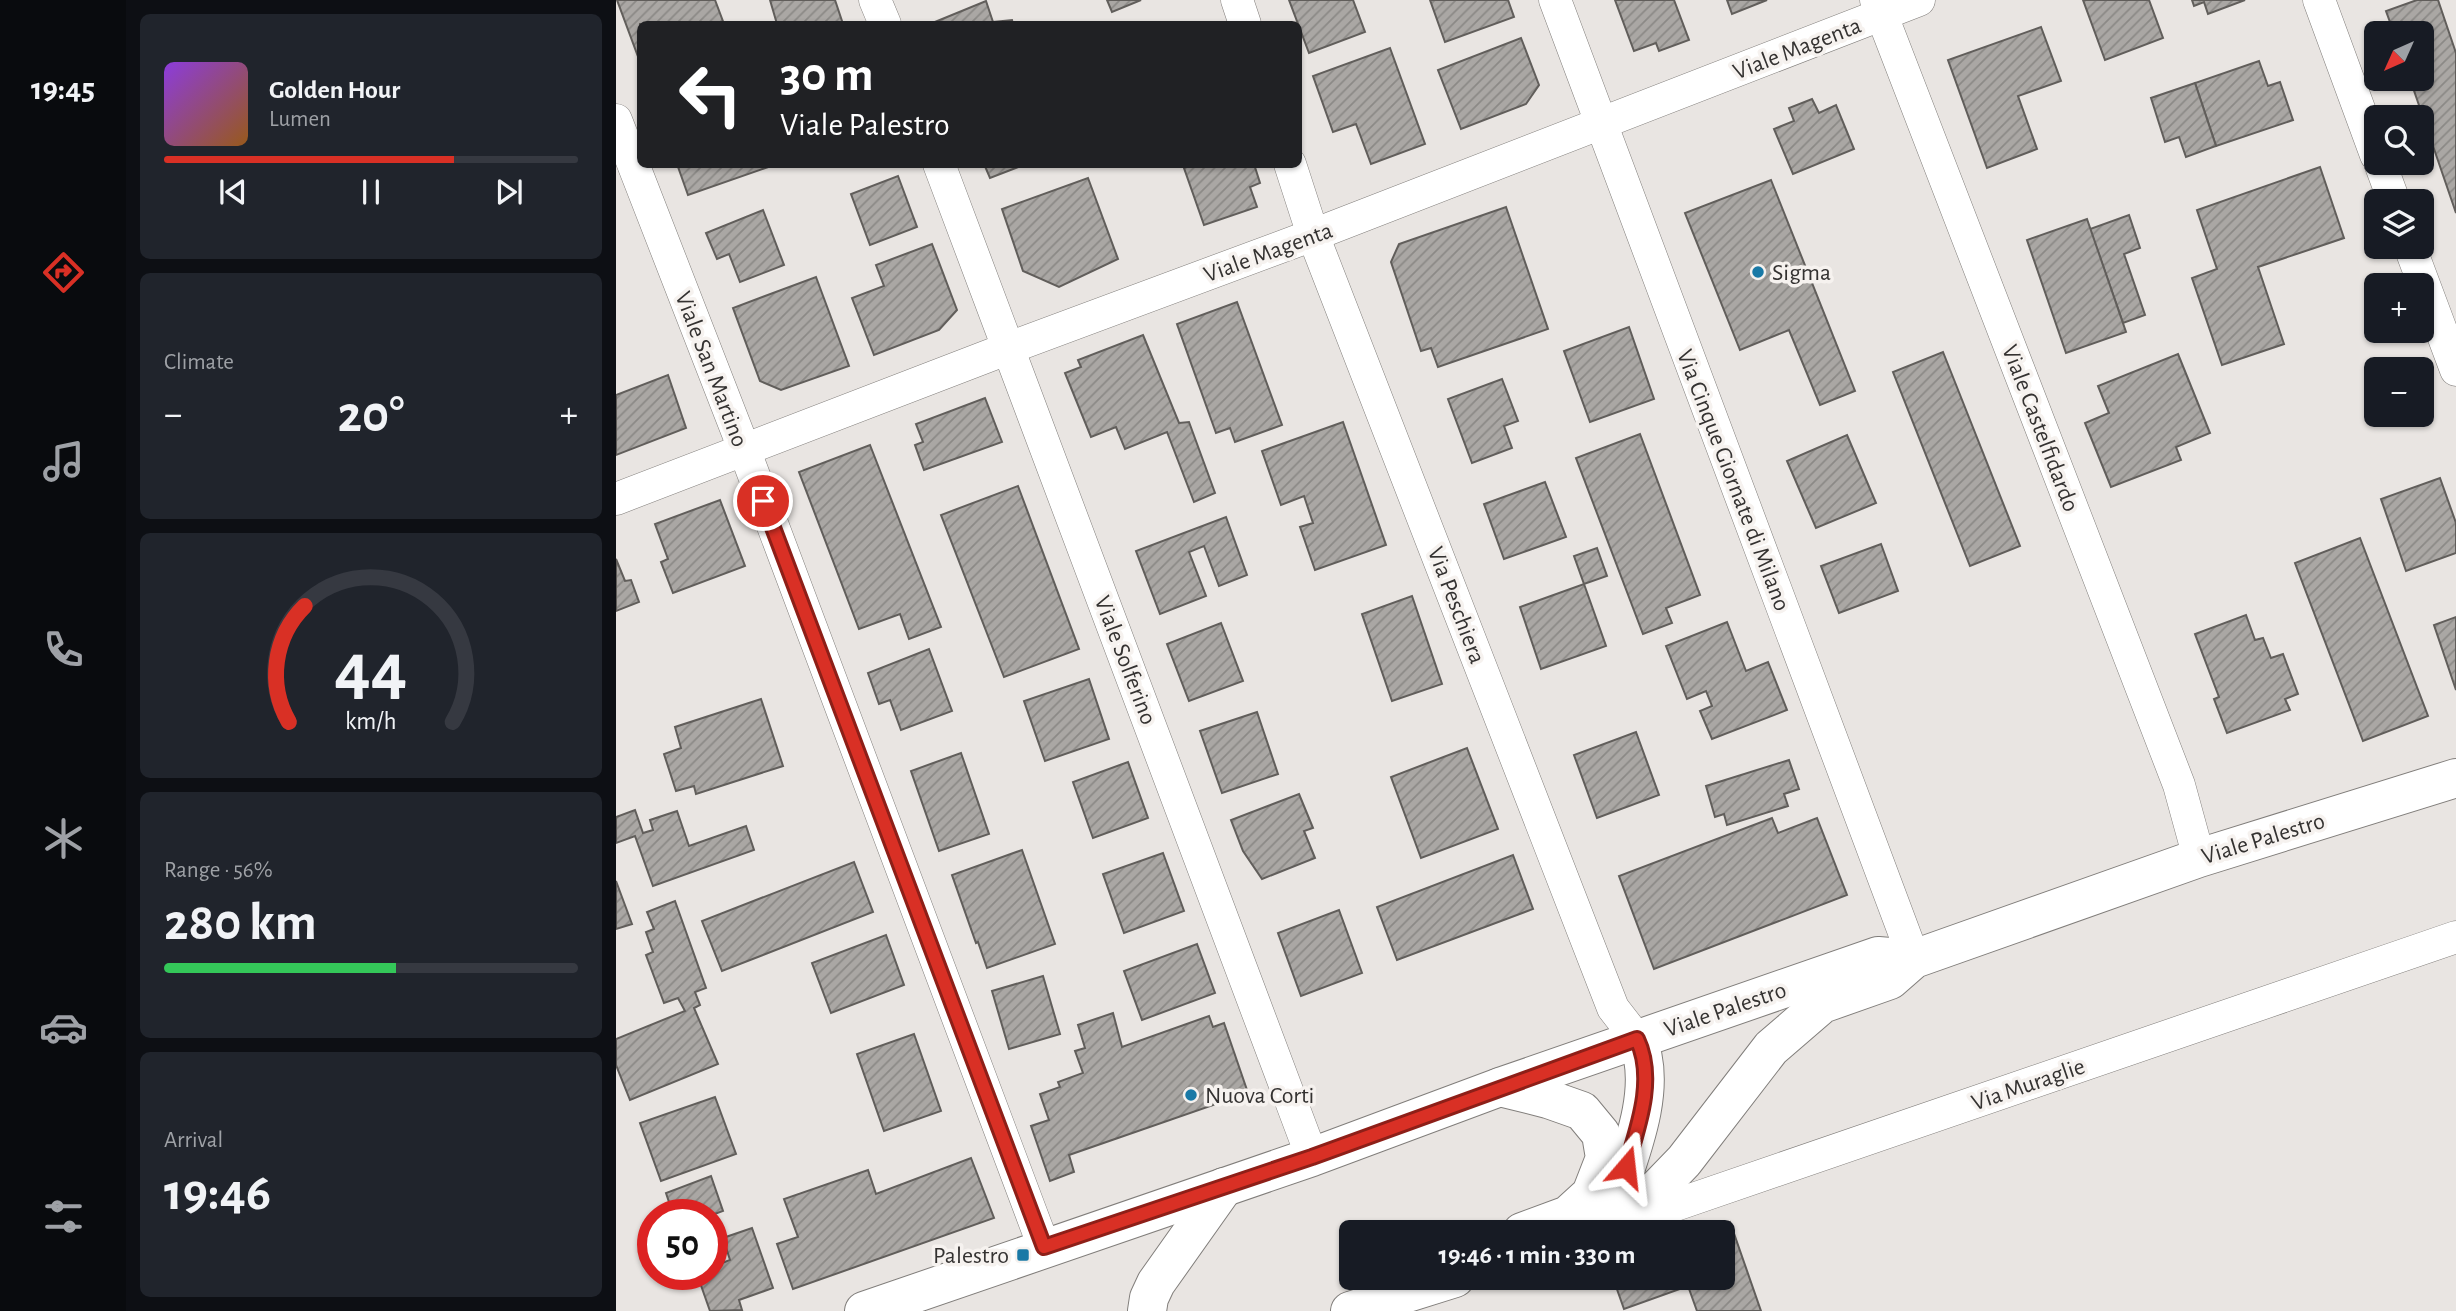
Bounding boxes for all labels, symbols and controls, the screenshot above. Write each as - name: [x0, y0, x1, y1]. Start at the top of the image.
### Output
- street label: Viale Magenta: [1730, 14, 1865, 84]
- north arrow: [2364, 21, 2434, 91]
- map controls: [2364, 21, 2434, 427]
- icon: left: [665, 49, 756, 140]
- text: 30 m: [780, 51, 874, 100]
- text: 19:45: [31, 73, 95, 105]
- text: Golden Hour: [269, 77, 400, 103]
- button: search: [2364, 105, 2434, 175]
- text: Lumen: [269, 108, 331, 131]
- text: Viale Palestro: [780, 109, 950, 141]
- icon: previous: [214, 173, 252, 211]
- icon: pause: [352, 173, 390, 211]
- icon: next: [490, 173, 528, 211]
- button: layers: [2364, 189, 2434, 259]
- street label: Viale Magenta: [1201, 219, 1336, 287]
- icon: directions: [39, 248, 88, 297]
- place label: Sigma: [1772, 261, 1831, 285]
- marker: Sigma: [1750, 264, 1766, 280]
- button: +: [2364, 273, 2434, 343]
- street label: Viale San Martino: [670, 288, 752, 450]
- street label: Viale Castelfidardo: [1997, 342, 2083, 515]
- street label: Via Cinque Giornate di Milano: [1672, 346, 1794, 614]
- text: Climate: [164, 351, 234, 374]
- button: −: [2364, 357, 2434, 427]
- text: 20°: [338, 389, 404, 441]
- text: −: [164, 396, 182, 434]
- text: +: [560, 396, 578, 434]
- icon: music: [39, 437, 88, 486]
- pin: [733, 471, 793, 531]
- icon: arrive: [744, 482, 782, 520]
- street label: Via Peschiera: [1423, 544, 1489, 667]
- street label: Viale Solferino: [1090, 593, 1161, 728]
- icon: phone: [39, 625, 88, 674]
- text: 44: [334, 634, 408, 707]
- text: km/h: [345, 708, 397, 733]
- street label: Viale Palestro: [2199, 809, 2328, 869]
- icon: climate: [39, 814, 88, 863]
- text: Range · 56%: [164, 859, 273, 882]
- text: 280 km: [164, 897, 317, 949]
- street label: Viale Palestro: [1661, 978, 1789, 1042]
- icon: car: [39, 1003, 88, 1052]
- street label: Via Muraglie: [1969, 1054, 2088, 1115]
- place label: Nuova Corti: [1205, 1084, 1314, 1108]
- marker: Nuova Corti: [1183, 1087, 1199, 1103]
- text: Arrival: [164, 1129, 223, 1152]
- position arrow: [1589, 1130, 1663, 1204]
- text: 19:46: [164, 1167, 271, 1219]
- icon: filters: [39, 1192, 88, 1241]
- speed limit sign: 50: [637, 1199, 728, 1290]
- text: 19:46 · 1 min · 330 m: [1439, 1242, 1635, 1268]
- place label: Palestro: [933, 1244, 1009, 1268]
- marker: Palestro: [1015, 1247, 1031, 1263]

